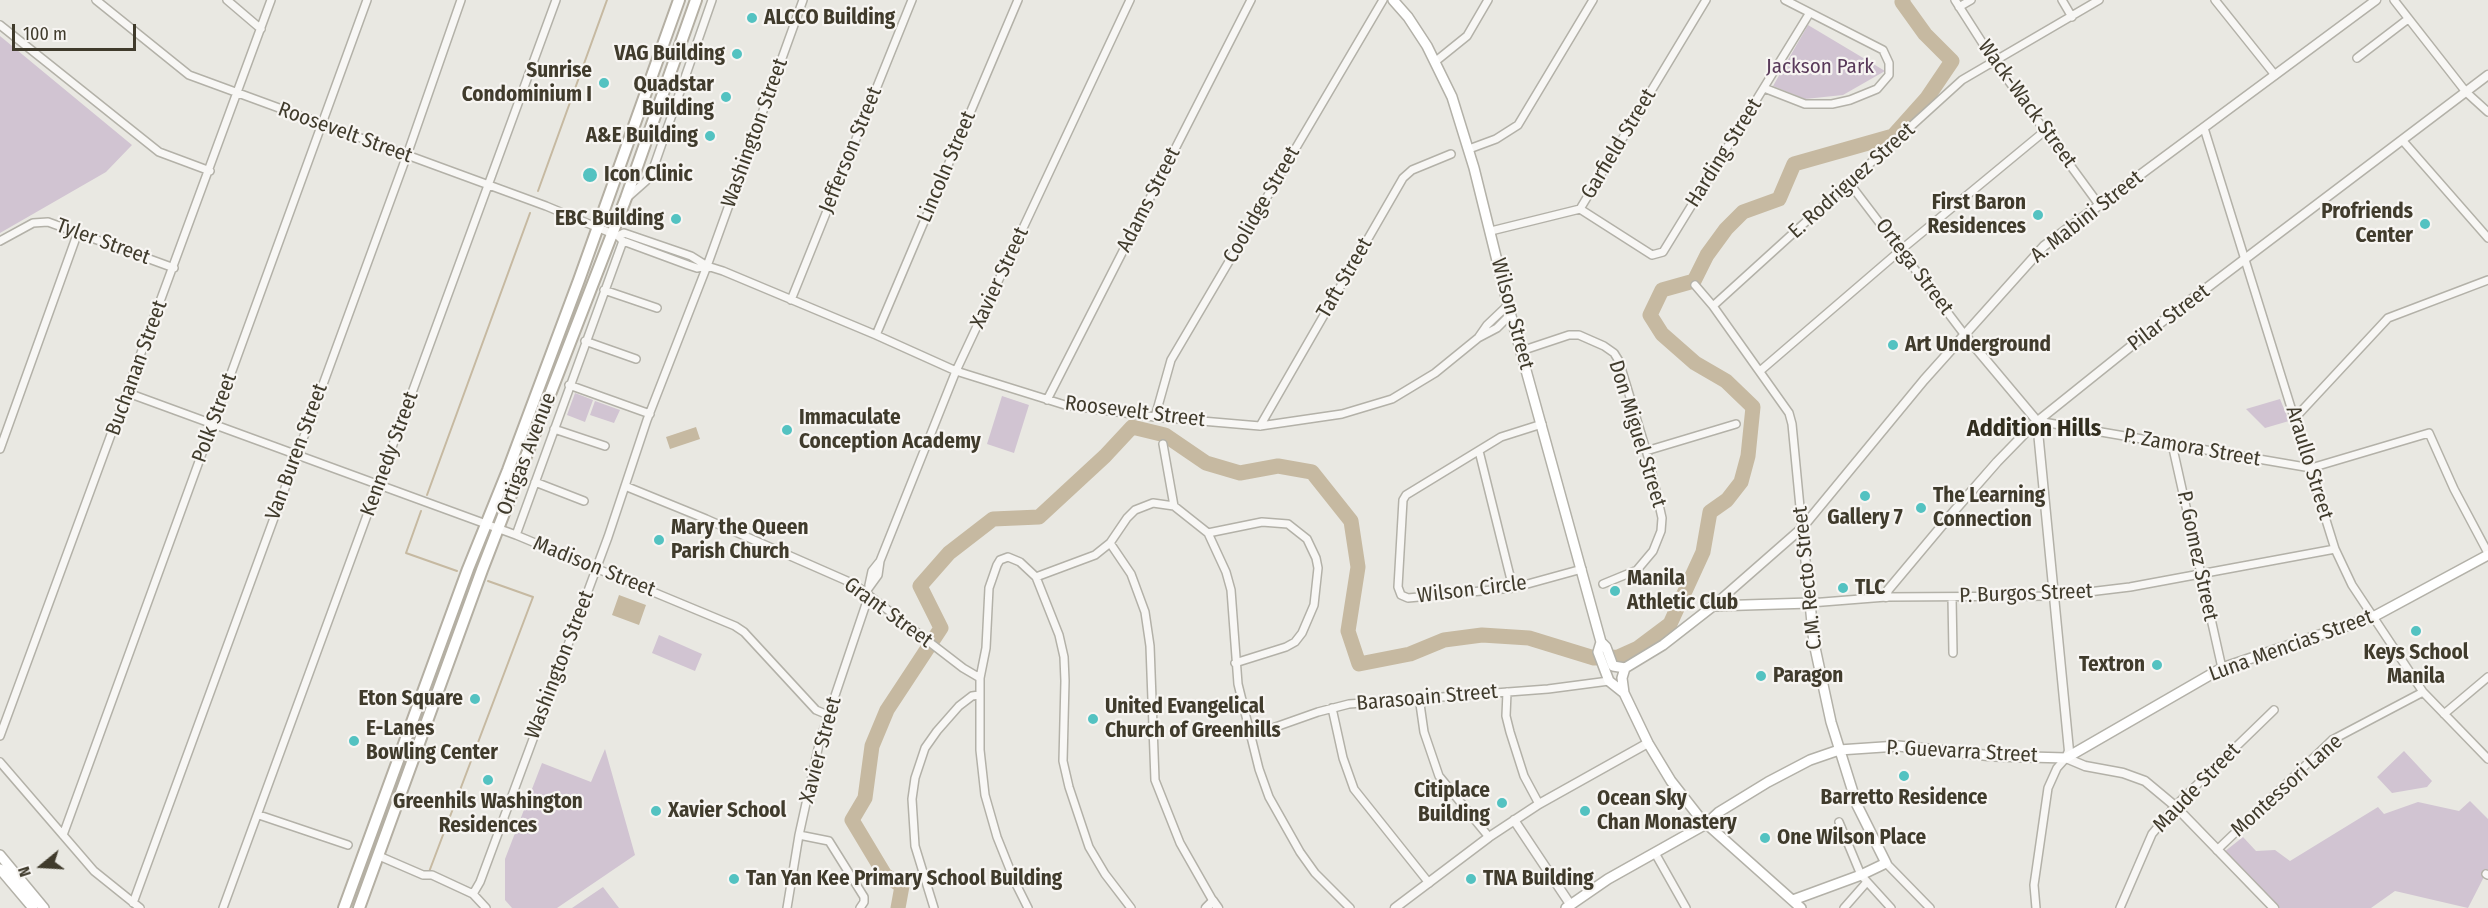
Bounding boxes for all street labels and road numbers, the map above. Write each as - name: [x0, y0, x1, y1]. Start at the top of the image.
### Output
- street label: Wack-Wack Street: [1972, 35, 2082, 173]
- street label: Washington Street: [716, 55, 794, 211]
- street label: Jefferson Street: [814, 83, 888, 217]
- street label: Garfield Street: [1576, 84, 1662, 204]
- street label: Harding Street: [1681, 94, 1767, 212]
- street label: Roosevelt Street: [274, 97, 416, 169]
- street label: Lincoln Street: [912, 108, 982, 226]
- street label: E. Rodriguez Street: [1784, 118, 1920, 244]
- street label: Coolidge Street: [1218, 142, 1306, 268]
- street label: Adams Street: [1112, 143, 1186, 257]
- street label: A. Mabini Street: [2026, 165, 2148, 269]
- street label: Tyler Street: [53, 213, 153, 271]
- street label: Ortega Street: [1870, 214, 1958, 320]
- street label: Xavier Street: [966, 223, 1034, 333]
- street label: Taft Street: [1312, 233, 1378, 323]
- street label: Wilson Street: [1485, 256, 1539, 372]
- street label: Pilar Street: [2123, 279, 2215, 357]
- street label: Buchanan Street: [101, 297, 173, 439]
- street label: Don Miguel Street: [1603, 357, 1671, 511]
- street label: Polk Street: [187, 370, 243, 466]
- street label: Van Buren Street: [261, 380, 333, 524]
- street label: Kennedy Street: [356, 388, 424, 520]
- street label: Ortigas Avenue: [492, 389, 562, 519]
- street label: Roosevelt Street: [1063, 391, 1207, 433]
- street label: Araullo Street: [2280, 403, 2338, 523]
- street label: P. Zamora Street: [2122, 424, 2262, 472]
- street label: P. Gomez Street: [2171, 489, 2223, 623]
- street label: C.M. Recto Street: [1788, 505, 1828, 651]
- street label: Madison Street: [529, 531, 659, 603]
- street label: Wilson Circle: [1416, 571, 1528, 609]
- street label: Grant Street: [839, 572, 937, 654]
- street label: P. Burgos Street: [1959, 579, 2093, 609]
- street label: Washington Street: [520, 587, 600, 743]
- street label: Luna Mencias Street: [2206, 605, 2376, 687]
- street label: Barasoain Street: [1355, 679, 1499, 717]
- street label: Xavier Street: [795, 694, 847, 806]
- street label: Montessori Lane: [2226, 729, 2348, 843]
- street label: P. Guevarra Street: [1886, 735, 2038, 769]
- street label: Maude Street: [2148, 738, 2246, 838]

